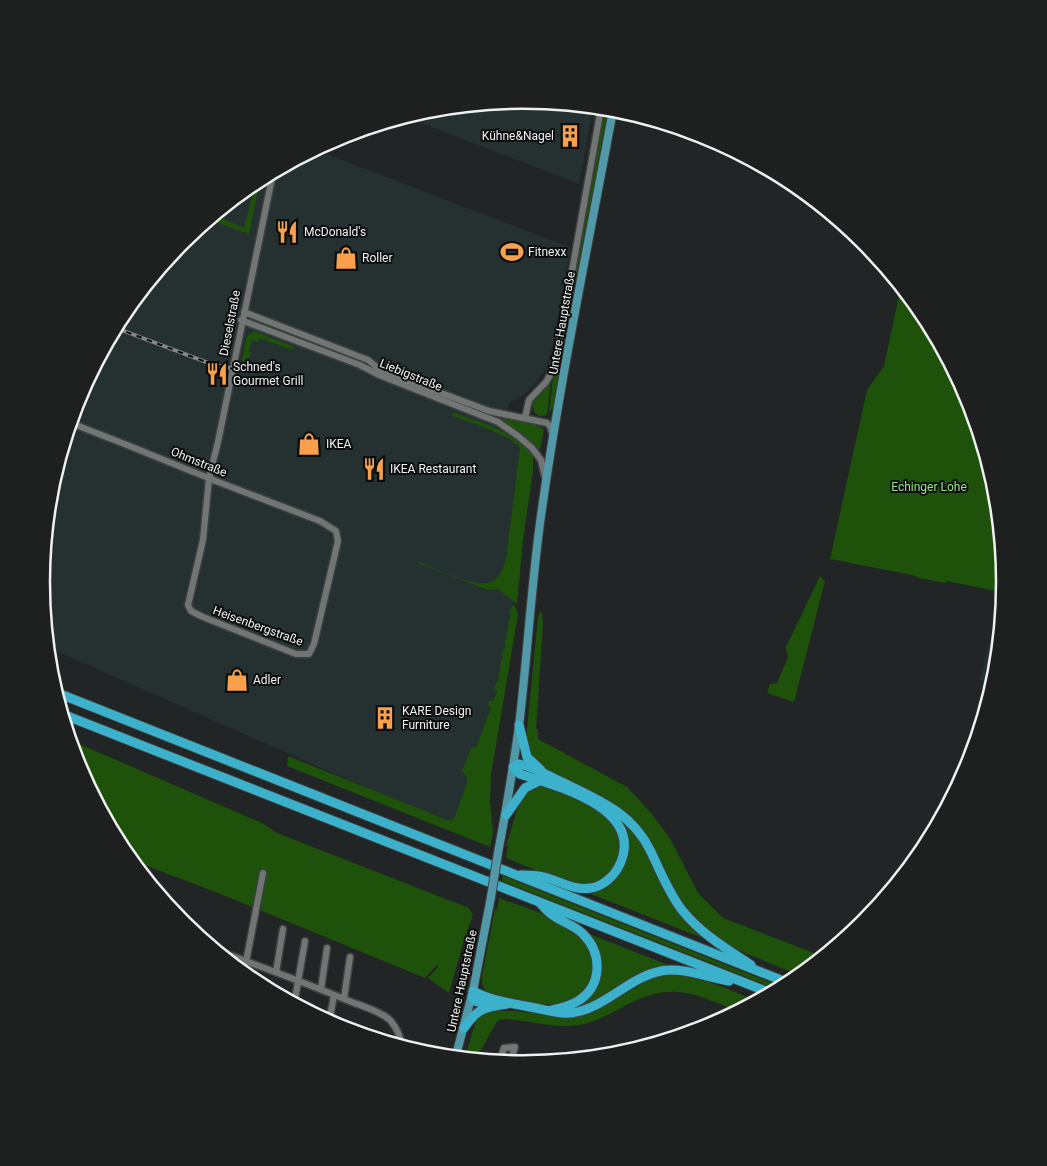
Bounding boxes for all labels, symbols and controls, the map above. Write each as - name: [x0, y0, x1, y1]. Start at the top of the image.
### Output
- building icon: Kühne&Nagel: [557, 123, 583, 149]
- place label: Kühne&Nagel: [482, 129, 554, 143]
- restaurant icon: McDonald's: [274, 219, 300, 245]
- place label: McDonald's: [304, 225, 366, 239]
- sports icon: Fitnexx: [499, 239, 525, 265]
- shop icon: Roller: [333, 245, 359, 271]
- place label: Fitnexx: [528, 245, 566, 259]
- place label: Roller: [362, 251, 393, 265]
- street label: Untere Hauptstraße: [546, 270, 578, 376]
- street label: Dieselstraße: [217, 289, 243, 357]
- street label: Liebigstraße: [378, 356, 444, 394]
- place label: Schned's Gourmet Grill: [233, 360, 303, 388]
- restaurant icon: Schned's Gourmet Grill: [204, 361, 230, 387]
- shop icon: IKEA: [296, 431, 322, 457]
- place label: IKEA: [326, 437, 352, 451]
- street label: Ohmstraße: [169, 444, 229, 480]
- restaurant icon: IKEA Restaurant: [361, 456, 387, 482]
- place label: IKEA Restaurant: [390, 462, 476, 476]
- park label: Echinger Lohe: [891, 480, 967, 494]
- street label: Heisenbergstraße: [211, 603, 305, 649]
- shop icon: Adler: [224, 667, 250, 693]
- place label: Adler: [253, 673, 281, 687]
- place label: KARE Design Furniture: [402, 704, 471, 732]
- building icon: KARE Design Furniture: [372, 705, 398, 731]
- street label: Untere Hauptstraße: [444, 929, 480, 1033]

